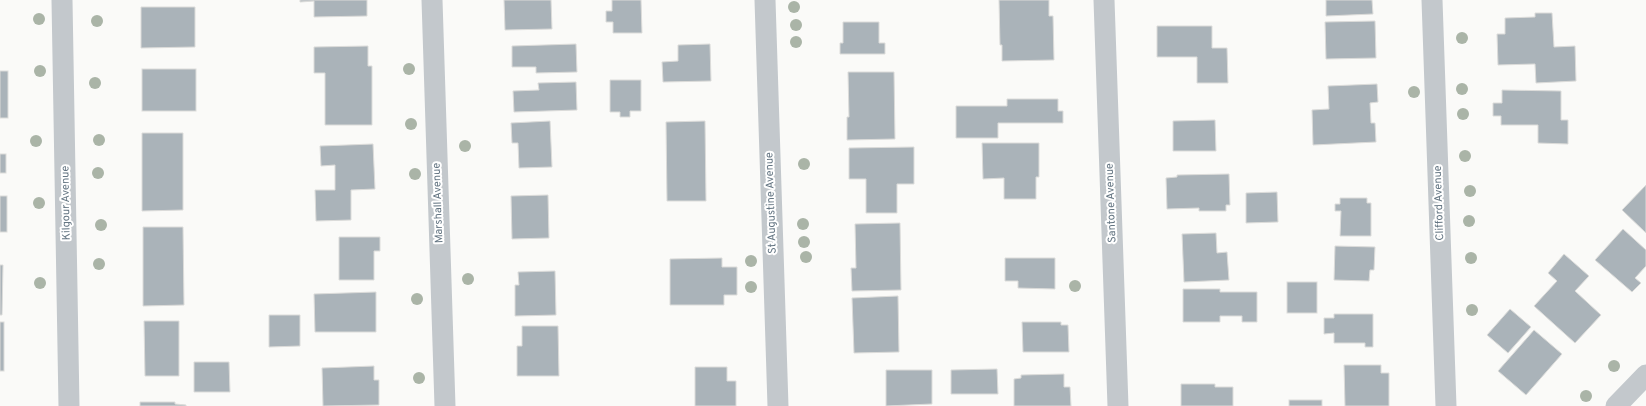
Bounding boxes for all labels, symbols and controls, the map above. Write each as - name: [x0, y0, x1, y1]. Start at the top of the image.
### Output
- street label: St Augustine Avenue: [762, 152, 780, 254]
- street label: Marshall Avenue: [430, 162, 446, 243]
- street label: Santone Avenue: [1103, 163, 1119, 243]
- street label: Kilgour Avenue: [58, 165, 74, 240]
- street label: Clifford Avenue: [1431, 165, 1447, 241]

